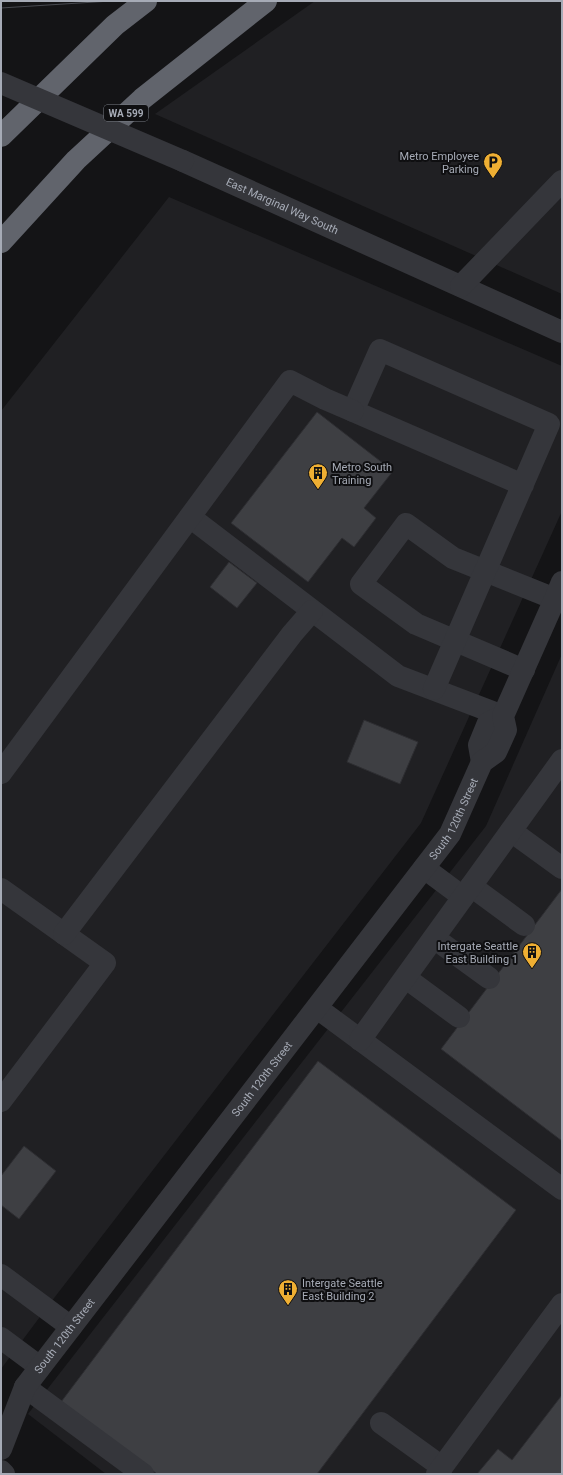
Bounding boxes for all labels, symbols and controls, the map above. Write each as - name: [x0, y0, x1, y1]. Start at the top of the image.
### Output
- road number: WA 599: [104, 105, 148, 121]
- place label: Metro Employee Parking: [400, 150, 479, 176]
- parking icon: Metro Employee Parking: [482, 151, 504, 179]
- street label: East Marginal Way South: [224, 175, 340, 237]
- place label: Metro South Training: [332, 461, 392, 487]
- building icon: Metro South Training: [307, 462, 329, 490]
- street label: South 120th Street: [427, 776, 481, 863]
- place label: Intergate Seattle East Building 1: [438, 940, 518, 966]
- building icon: Intergate Seattle East Building 1: [521, 941, 543, 969]
- street label: South 120th Street: [229, 1039, 295, 1119]
- place label: Intergate Seattle East Building 2: [302, 1277, 383, 1303]
- building icon: Intergate Seattle East Building 2: [277, 1278, 299, 1306]
- street label: South 120th Street: [32, 1296, 98, 1376]

